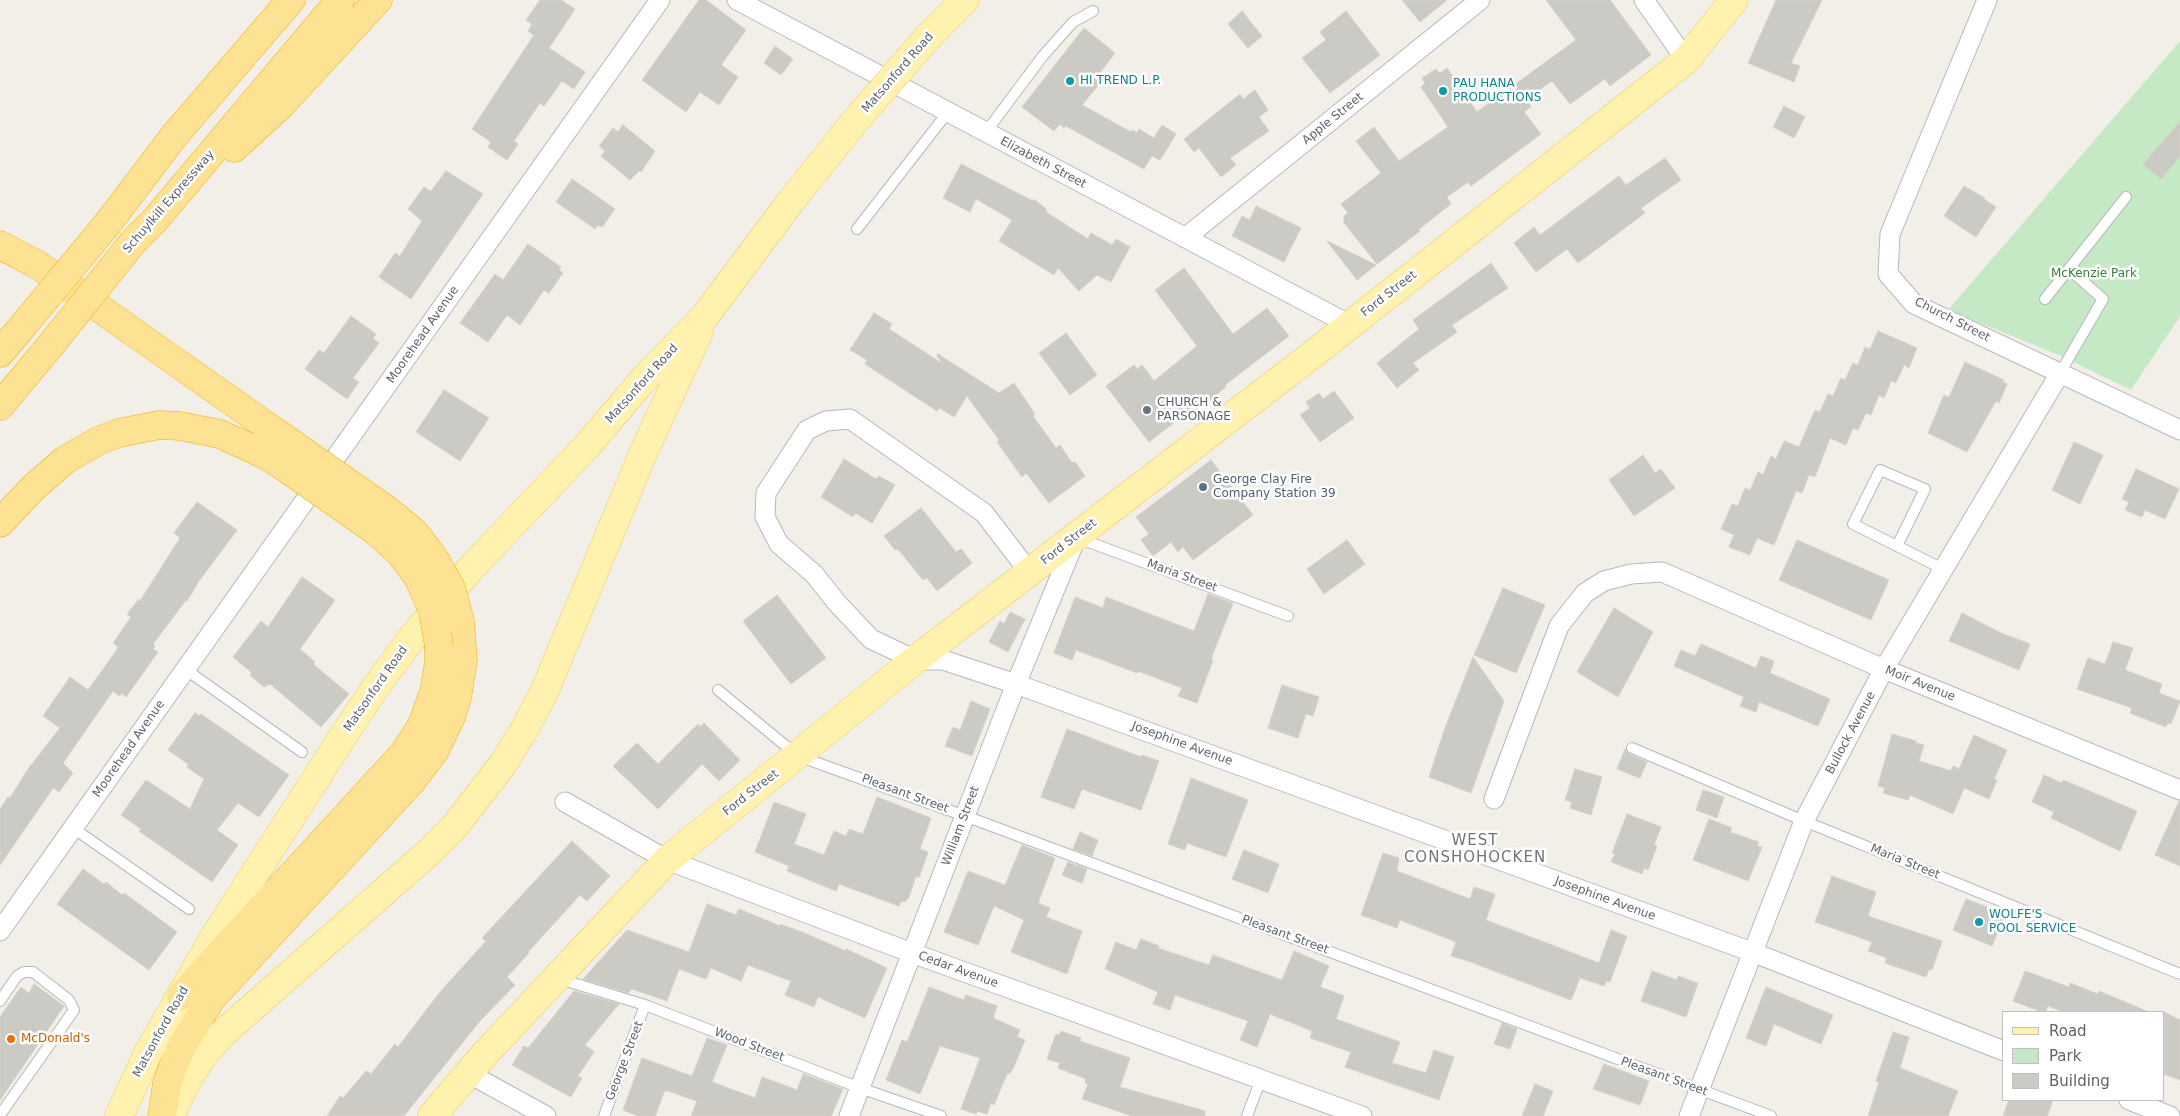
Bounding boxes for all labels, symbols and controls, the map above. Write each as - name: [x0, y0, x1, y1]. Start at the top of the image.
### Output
- street label: Matsonford Road: [859, 30, 937, 116]
- place label: HI TREND L.P.: [1080, 74, 1161, 88]
- marker: HI TREND L.P.: [1064, 75, 1076, 87]
- place label: PAU HANA PRODUCTIONS: [1453, 77, 1541, 105]
- marker: PAU HANA PRODUCTIONS: [1437, 85, 1449, 97]
- street label: Apple Street: [1300, 90, 1366, 148]
- street label: Elizabeth Street: [997, 134, 1089, 192]
- street label: Schuylkill Expressway: [120, 148, 218, 256]
- park label: McKenzie Park: [2051, 267, 2137, 281]
- street label: Ford Street: [1358, 268, 1420, 320]
- street label: Moorehead Avenue: [384, 284, 462, 386]
- street label: Church Street: [1912, 295, 1992, 345]
- street label: Matsonford Road: [603, 341, 681, 427]
- place label: CHURCH & PARSONAGE: [1157, 396, 1231, 424]
- marker: CHURCH & PARSONAGE: [1141, 404, 1153, 416]
- place label: George Clay Fire Company Station 39: [1213, 473, 1336, 501]
- marker: George Clay Fire Company Station 39: [1197, 481, 1209, 493]
- street label: Ford Street: [1038, 516, 1100, 568]
- street label: Maria Street: [1145, 557, 1219, 595]
- street label: Matsonford Road: [341, 643, 411, 735]
- street label: Moir Avenue: [1883, 663, 1957, 705]
- street label: Bullock Avenue: [1823, 689, 1879, 777]
- street label: Moorehead Avenue: [90, 698, 168, 800]
- street label: Josephine Avenue: [1130, 719, 1234, 769]
- street label: Ford Street: [720, 767, 782, 819]
- street label: Pleasant Street: [860, 772, 950, 816]
- street label: William Street: [939, 784, 983, 868]
- district label: WEST CONSHOHOCKEN: [1402, 832, 1548, 867]
- street label: Maria Street: [1868, 842, 1942, 882]
- street label: Josephine Avenue: [1553, 874, 1657, 924]
- place label: WOLFE'S POOL SERVICE: [1989, 908, 2076, 936]
- street label: Pleasant Street: [1240, 913, 1330, 957]
- marker: WOLFE'S POOL SERVICE: [1973, 916, 1985, 928]
- street label: Cedar Avenue: [916, 949, 1000, 991]
- street label: Matsonford Road: [130, 984, 192, 1080]
- legend: [2002, 1011, 2165, 1101]
- street label: George Street: [603, 1019, 647, 1103]
- text: Road: [2049, 1022, 2087, 1040]
- street label: Wood Street: [712, 1025, 786, 1065]
- place label: McDonald's: [21, 1032, 90, 1046]
- marker: McDonald's: [5, 1033, 17, 1045]
- text: Park: [2049, 1047, 2081, 1065]
- street label: Pleasant Street: [1619, 1055, 1709, 1099]
- text: Building: [2049, 1072, 2110, 1090]

